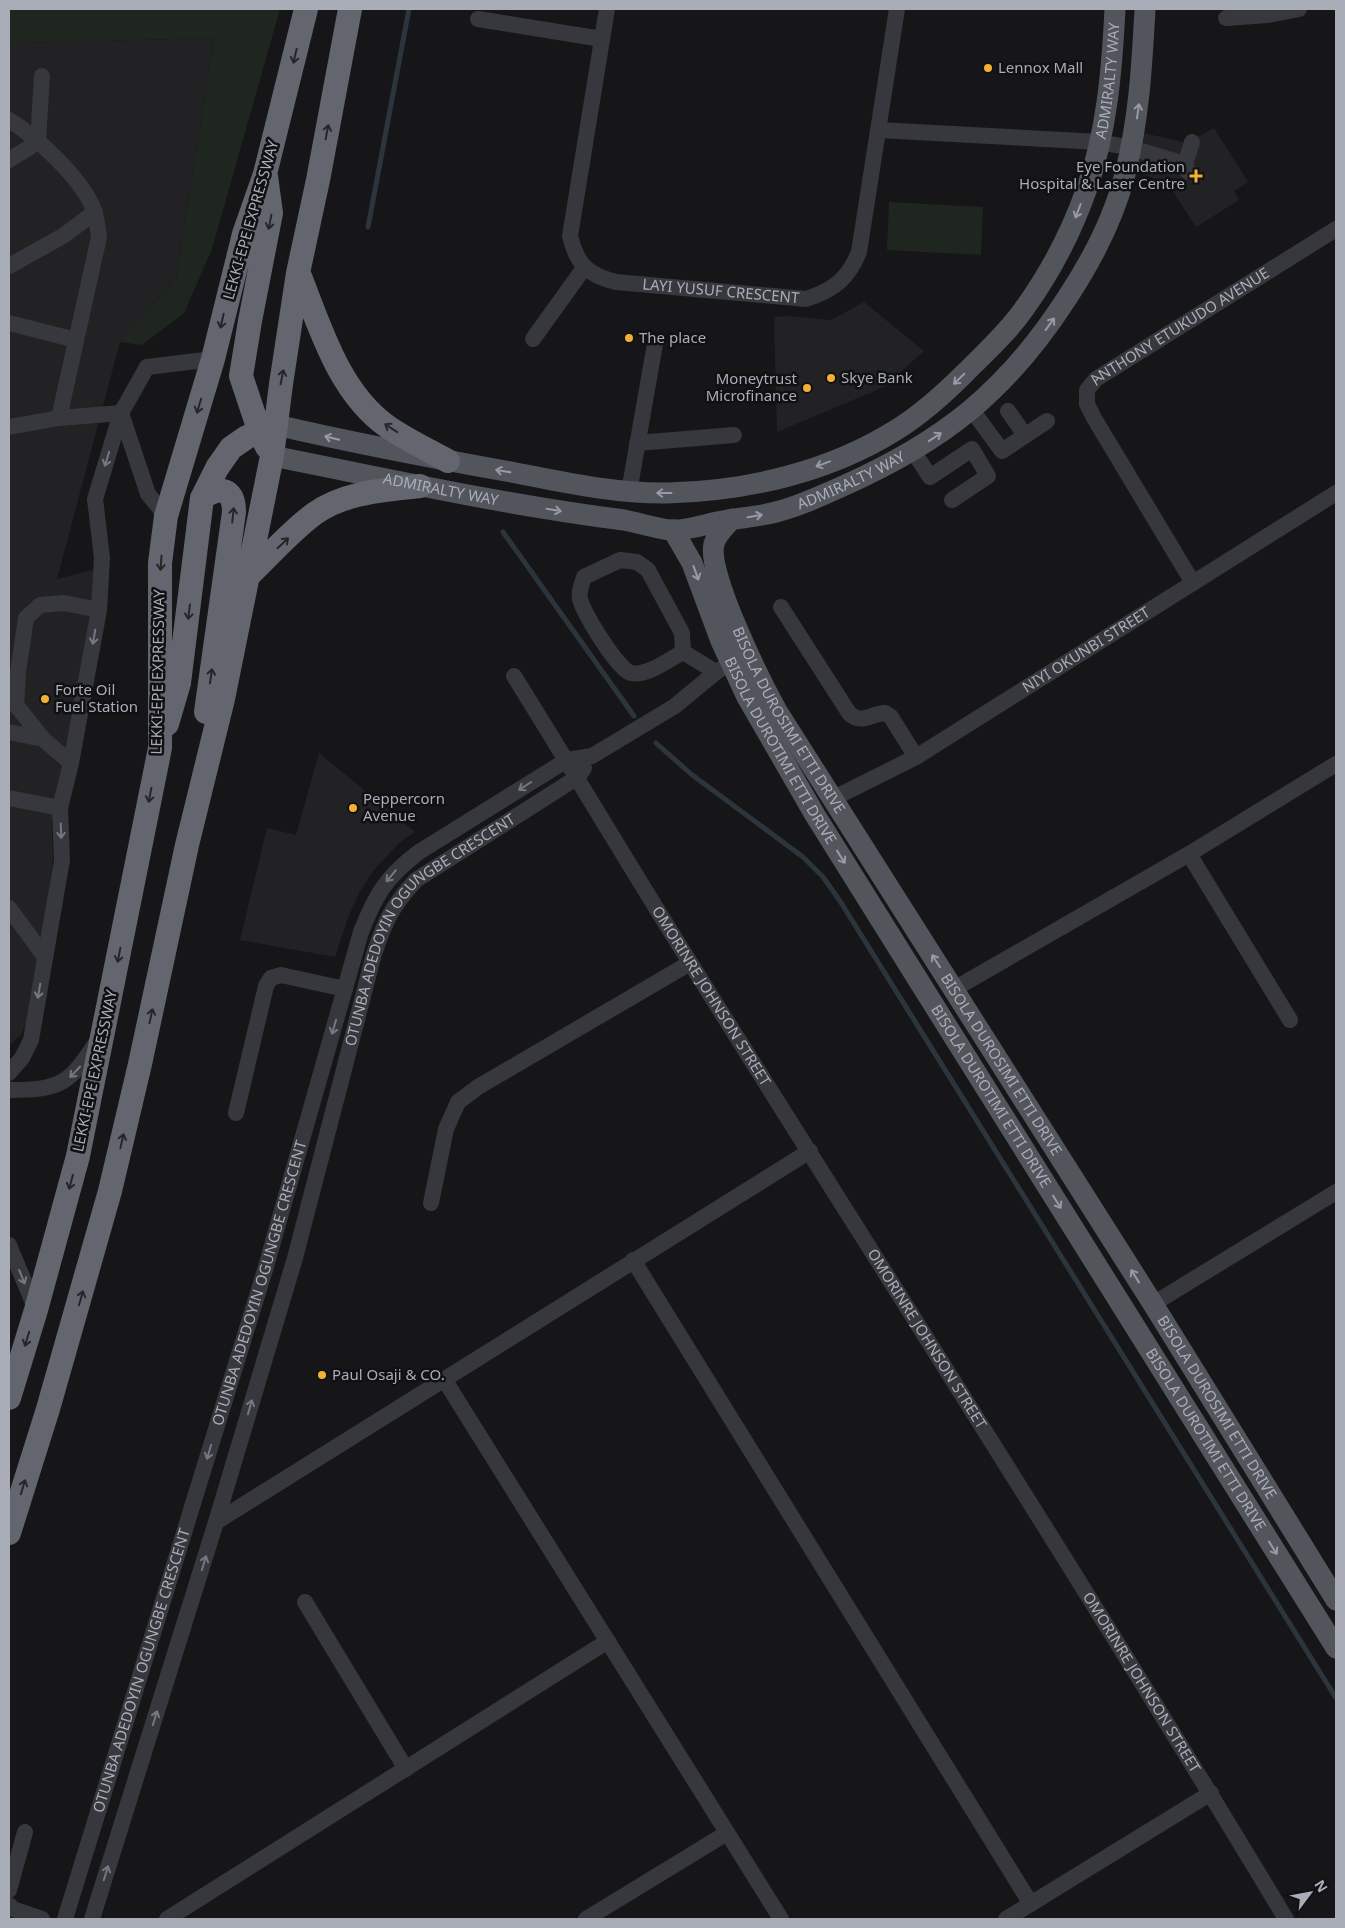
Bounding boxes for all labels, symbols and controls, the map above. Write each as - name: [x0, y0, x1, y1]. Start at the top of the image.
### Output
- street label: ADMIRALTY WAY: [1090, 21, 1123, 141]
- one-way arrow: [290, 48, 299, 64]
- place label: Lennox Mall: [998, 57, 1083, 77]
- marker: Lennox Mall: [982, 62, 994, 74]
- one-way arrow: [1133, 104, 1143, 120]
- one-way arrow: [323, 125, 332, 141]
- street label: LEKKI-EPE EXPRESSWAY: [218, 137, 283, 302]
- place label: Eye Foundation Hospital & Laser Centre: [1019, 156, 1185, 193]
- marker: Eye Foundation Hospital & Laser Centre: [1189, 169, 1203, 183]
- one-way arrow: [1073, 203, 1082, 218]
- one-way arrow: [264, 214, 274, 230]
- street label: ANTHONY ETUKUDO AVENUE: [1084, 262, 1272, 389]
- street label: LAYI YUSUF CRESCENT: [642, 273, 801, 307]
- one-way arrow: [217, 313, 226, 329]
- one-way arrow: [1045, 317, 1055, 331]
- place label: The place: [639, 327, 706, 347]
- marker: The place: [623, 332, 635, 344]
- place label: Skye Bank: [841, 367, 913, 387]
- place label: Moneytrust Microfinance: [706, 368, 798, 405]
- one-way arrow: [278, 369, 287, 385]
- marker: Skye Bank: [825, 372, 837, 384]
- one-way arrow: [953, 373, 966, 385]
- marker: Moneytrust Microfinance: [801, 382, 813, 394]
- one-way arrow: [194, 397, 204, 413]
- one-way arrow: [384, 423, 398, 433]
- one-way arrow: [928, 432, 942, 442]
- one-way arrow: [324, 433, 340, 442]
- street label: ADMIRALTY WAY: [794, 446, 909, 514]
- one-way arrow: [101, 451, 111, 467]
- one-way arrow: [816, 460, 831, 469]
- one-way arrow: [495, 465, 511, 475]
- street label: ADMIRALTY WAY: [381, 468, 501, 509]
- one-way arrow: [656, 488, 672, 498]
- one-way arrow: [546, 505, 562, 515]
- one-way arrow: [229, 507, 238, 523]
- one-way arrow: [747, 510, 763, 520]
- one-way arrow: [276, 537, 289, 549]
- one-way arrow: [156, 555, 165, 571]
- one-way arrow: [692, 565, 701, 580]
- street label: LEKKI-EPE EXPRESSWAY: [146, 589, 168, 755]
- street label: NIYI OKUNBI STREET: [1018, 601, 1154, 697]
- one-way arrow: [184, 604, 194, 620]
- street label: BISOLA DUROSIMI ETTI DRIVE: [729, 623, 850, 817]
- one-way arrow: [89, 628, 98, 644]
- street label: BISOLA DUROTIMI ETTI DRIVE: [721, 653, 842, 847]
- one-way arrow: [206, 668, 216, 684]
- place label: Forte Oil Fuel Station: [55, 679, 138, 716]
- marker: Forte Oil Fuel Station: [39, 693, 51, 705]
- one-way arrow: [519, 781, 533, 791]
- one-way arrow: [145, 787, 155, 803]
- place label: Peppercorn Avenue: [363, 788, 445, 825]
- marker: Peppercorn Avenue: [347, 802, 359, 814]
- street label: OTUNBA ADEDOYIN OGUNGBE CRESCENT: [339, 808, 519, 1048]
- one-way arrow: [56, 822, 66, 838]
- one-way arrow: [837, 849, 847, 863]
- one-way arrow: [385, 870, 396, 883]
- street label: OMORINRE JOHNSON STREET: [648, 902, 776, 1090]
- one-way arrow: [113, 946, 123, 962]
- one-way arrow: [931, 954, 941, 968]
- street label: BISOLA DUROSIMI ETTI DRIVE: [937, 969, 1067, 1159]
- one-way arrow: [34, 983, 44, 999]
- street label: LEKKI-EPE EXPRESSWAY: [67, 987, 121, 1154]
- street label: BISOLA DUROTIMI ETTI DRIVE: [927, 1001, 1056, 1191]
- one-way arrow: [146, 1008, 156, 1024]
- one-way arrow: [329, 1019, 339, 1035]
- one-way arrow: [69, 1065, 81, 1078]
- one-way arrow: [118, 1133, 127, 1149]
- street label: OTUNBA ADEDOYIN OGUNGBE CRESCENT: [207, 1137, 310, 1428]
- one-way arrow: [65, 1174, 75, 1190]
- one-way arrow: [1053, 1195, 1063, 1209]
- street label: OMORINRE JOHNSON STREET: [864, 1245, 992, 1433]
- one-way arrow: [18, 1269, 28, 1284]
- one-way arrow: [1130, 1269, 1140, 1283]
- one-way arrow: [76, 1290, 86, 1306]
- street label: BISOLA DUROSIMI ETTI DRIVE: [1153, 1311, 1282, 1502]
- one-way arrow: [21, 1330, 31, 1346]
- street label: BISOLA DUROTIMI ETTI DRIVE: [1142, 1344, 1271, 1534]
- place label: Paul Osaji & CO.: [332, 1364, 445, 1384]
- marker: Paul Osaji & CO.: [316, 1369, 328, 1381]
- one-way arrow: [246, 1399, 256, 1415]
- one-way arrow: [204, 1443, 214, 1459]
- one-way arrow: [19, 1479, 29, 1495]
- street label: OTUNBA ADEDOYIN OGUNGBE CRESCENT: [87, 1525, 194, 1815]
- one-way arrow: [1269, 1540, 1279, 1554]
- one-way arrow: [199, 1555, 209, 1571]
- street label: OMORINRE JOHNSON STREET: [1079, 1588, 1206, 1777]
- one-way arrow: [151, 1710, 160, 1726]
- one-way arrow: [102, 1865, 112, 1881]
- north arrow: [1285, 1868, 1335, 1918]
- text: N: [1310, 1876, 1333, 1896]

